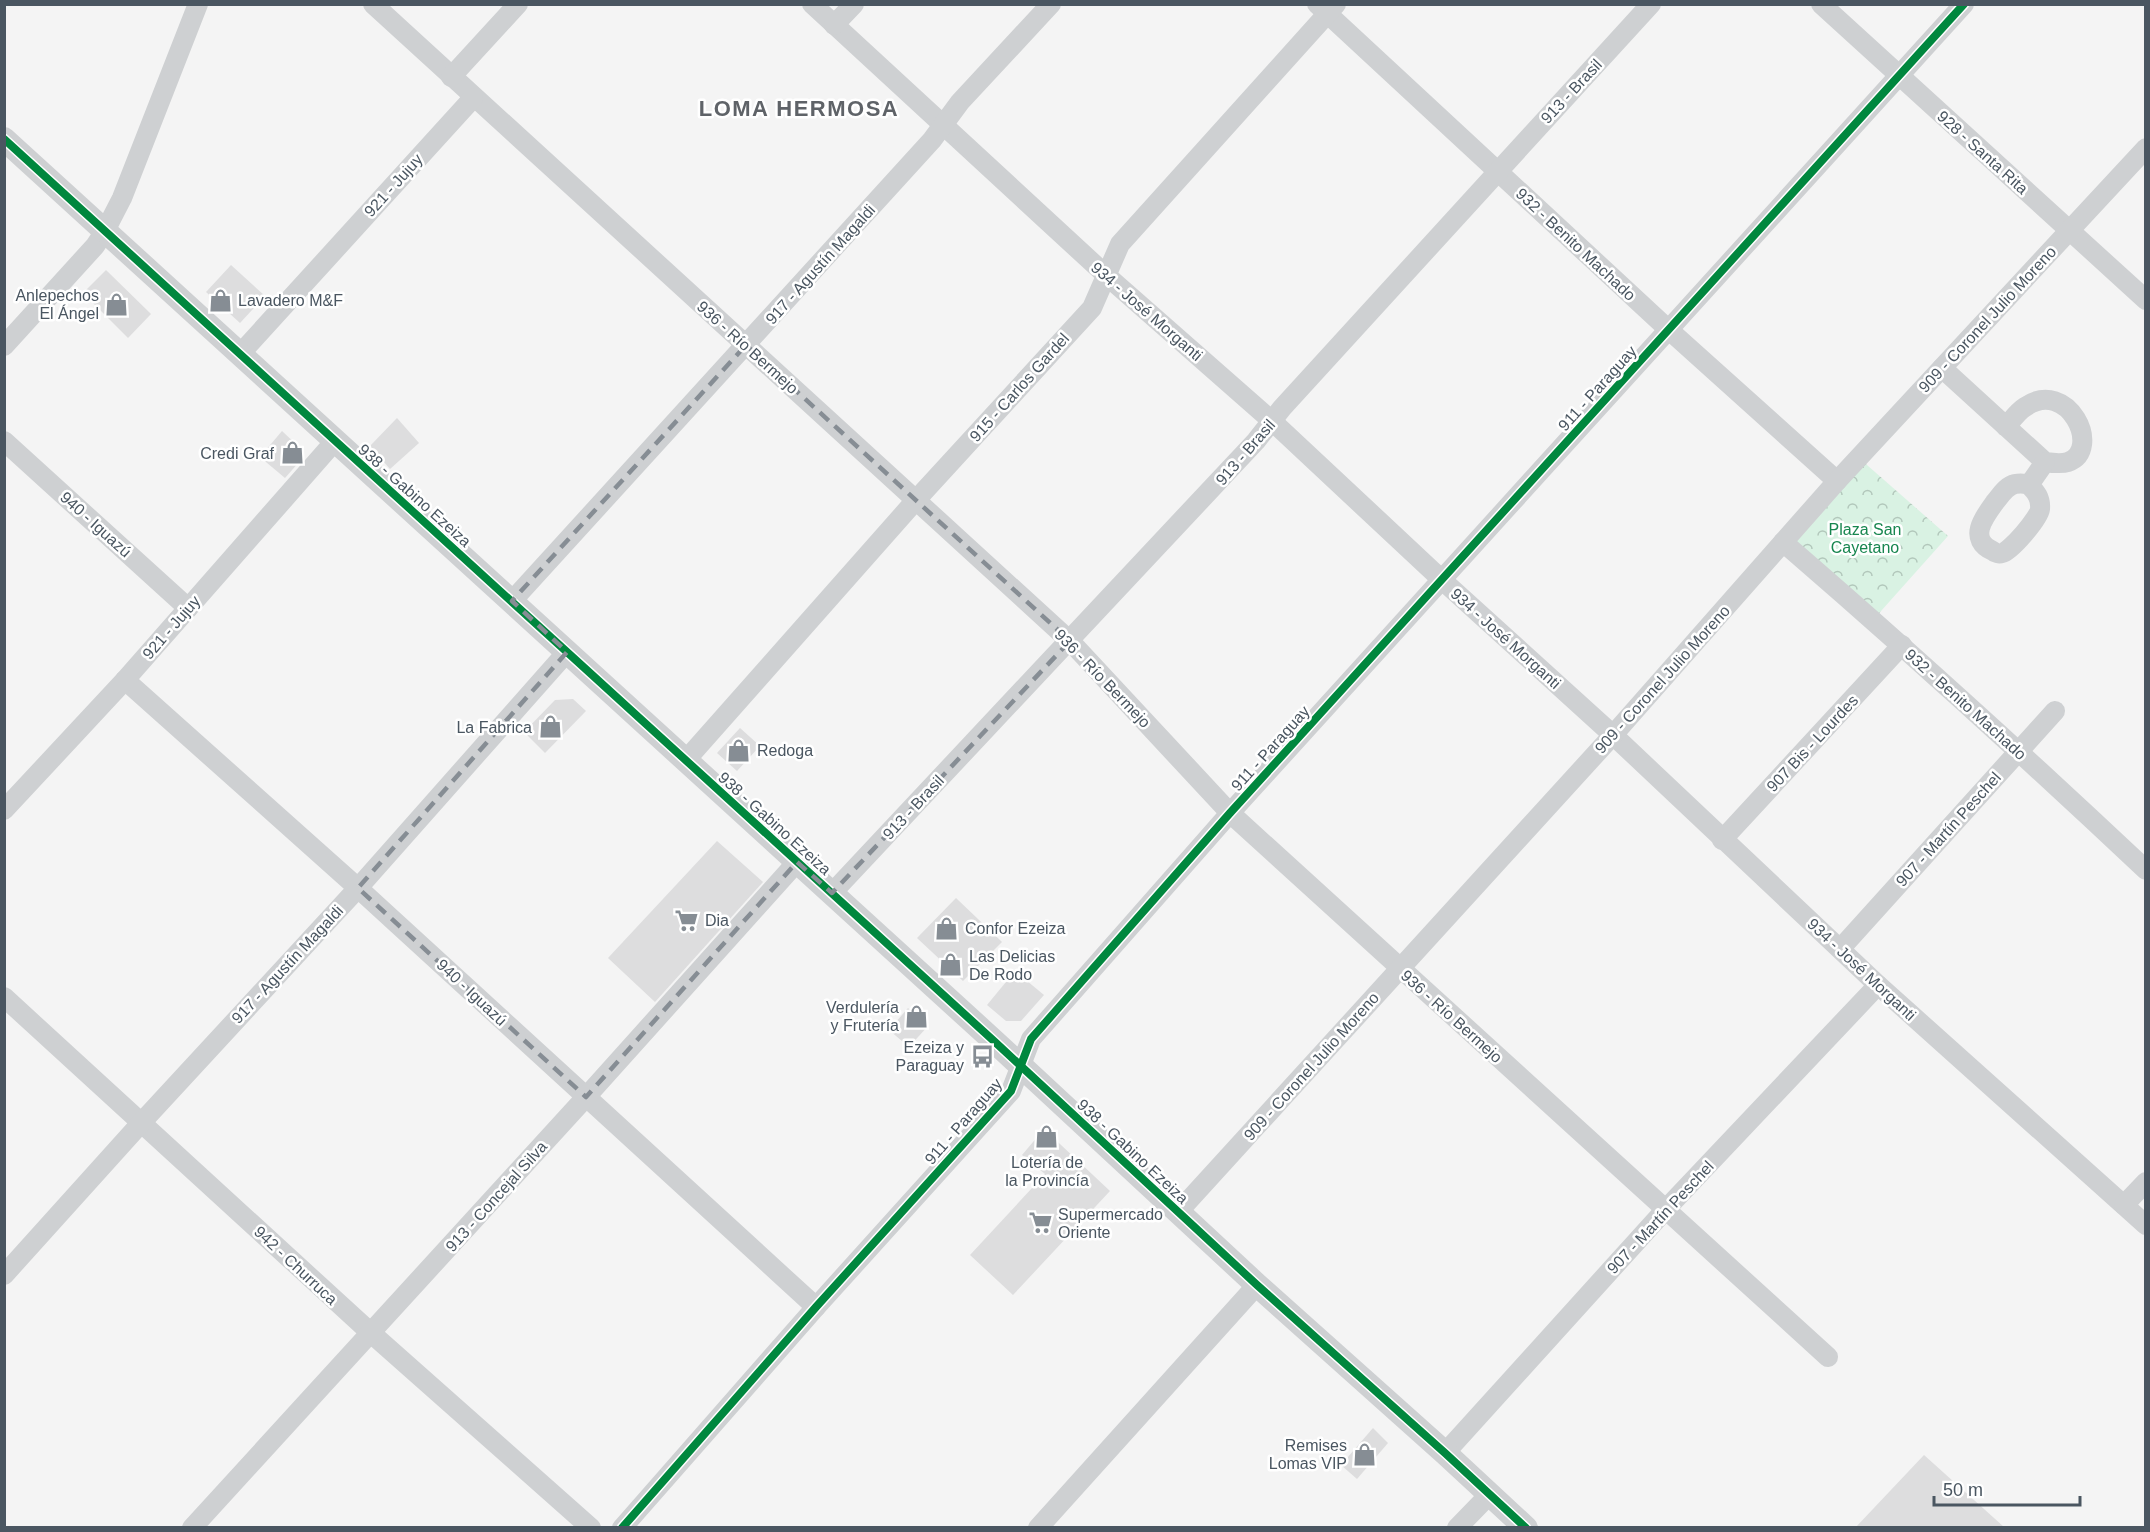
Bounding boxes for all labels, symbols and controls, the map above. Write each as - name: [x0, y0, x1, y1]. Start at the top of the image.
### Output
- street label: 913 - Brasil: [1538, 56, 1605, 127]
- district label: LOMA HERMOSA: [699, 96, 899, 121]
- street label: 928 - Santa Rita: [1934, 107, 2031, 197]
- street label: 921 - Jujuy: [361, 151, 426, 220]
- street label: 932 - Benito Machado: [1513, 185, 1639, 304]
- street label: 917 - Agustín Magaldi: [762, 201, 878, 328]
- street label: 909 - Coronel Julio Moreno: [1915, 243, 2059, 396]
- street label: 934 - José Morganti: [1088, 259, 1206, 364]
- place label: Anlepechos El Ángel: [15, 287, 99, 322]
- shop icon: Lavadero M&F: [207, 287, 233, 313]
- shop icon: Anlepechos El Ángel: [104, 291, 130, 317]
- place label: Lavadero M&F: [238, 292, 343, 309]
- street label: 936 - Río Bermejo: [694, 298, 802, 397]
- street label: 915 - Carlos Gardel: [966, 330, 1072, 445]
- street label: 911 - Paraguay: [1555, 342, 1640, 434]
- street label: 913 - Brasil: [1212, 416, 1278, 488]
- shop icon: Credi Graf: [279, 440, 305, 466]
- street label: 938 - Gabino Ezeiza: [355, 441, 474, 550]
- place label: Credi Graf: [200, 445, 275, 462]
- street label: 940 - Iguazú: [57, 488, 134, 560]
- park label: Plaza San Cayetano: [1829, 521, 1901, 556]
- street label: 934 - José Morganti: [1447, 585, 1564, 692]
- street label: 921 - Jujuy: [139, 592, 203, 662]
- street label: 909 - Coronel Julio Moreno: [1591, 602, 1733, 757]
- street label: 936 - Río Bermejo: [1051, 626, 1154, 731]
- street label: 932 - Benito Machado: [1902, 646, 2030, 763]
- street label: 907 Bis - Lourdes: [1763, 692, 1861, 795]
- street label: 911 - Paraguay: [1228, 702, 1313, 794]
- shop icon: La Fabrica: [537, 714, 563, 740]
- place label: La Fabrica: [456, 719, 532, 736]
- shop icon: Redoga: [726, 737, 752, 763]
- place label: Redoga: [757, 742, 813, 759]
- street label: 938 - Gabino Ezeiza: [715, 769, 834, 878]
- street label: 907 - Martín Peschel: [1893, 769, 2004, 890]
- street label: 913 - Brasil: [880, 772, 947, 843]
- street label: 917 - Agustín Magaldi: [228, 902, 346, 1027]
- supermarket icon: Dia: [674, 907, 700, 933]
- place label: Dia: [705, 912, 729, 929]
- shop icon: Confor Ezeiza: [934, 915, 960, 941]
- street label: 934 - José Morganti: [1804, 915, 1919, 1024]
- place label: Confor Ezeiza: [965, 920, 1066, 937]
- place label: Las Delicias De Rodo: [969, 948, 1055, 983]
- shop icon: Las Delicias De Rodo: [938, 952, 964, 978]
- street label: 940 - Iguazú: [433, 956, 510, 1029]
- street label: 936 - Río Bermejo: [1398, 967, 1506, 1066]
- street label: 909 - Coronel Julio Moreno: [1240, 989, 1382, 1144]
- place label: Verdulería y Frutería: [826, 999, 899, 1034]
- shop icon: Verdulería y Frutería: [904, 1003, 930, 1029]
- place label: Ezeiza y Paraguay: [896, 1039, 964, 1074]
- bus stop icon: Ezeiza y Paraguay: [969, 1043, 995, 1069]
- street label: 911 - Paraguay: [921, 1075, 1005, 1168]
- street label: 938 - Gabino Ezeiza: [1074, 1096, 1192, 1207]
- shop icon: Lotería de la Provincía: [1034, 1124, 1060, 1150]
- street label: 913 - Concejal Silva: [442, 1138, 550, 1255]
- place label: Lotería de la Provincía: [1005, 1154, 1089, 1189]
- street label: 907 - Martín Peschel: [1604, 1158, 1717, 1277]
- place label: Supermercado Oriente: [1058, 1206, 1163, 1241]
- supermarket icon: Supermercado Oriente: [1027, 1210, 1053, 1236]
- street label: 942 - Churruca: [251, 1223, 341, 1308]
- place label: Remises Lomas VIP: [1269, 1437, 1347, 1472]
- shop icon: Remises Lomas VIP: [1352, 1441, 1378, 1467]
- scale bar: [1934, 1469, 2080, 1507]
- text: 50 m: [1943, 1480, 1983, 1500]

